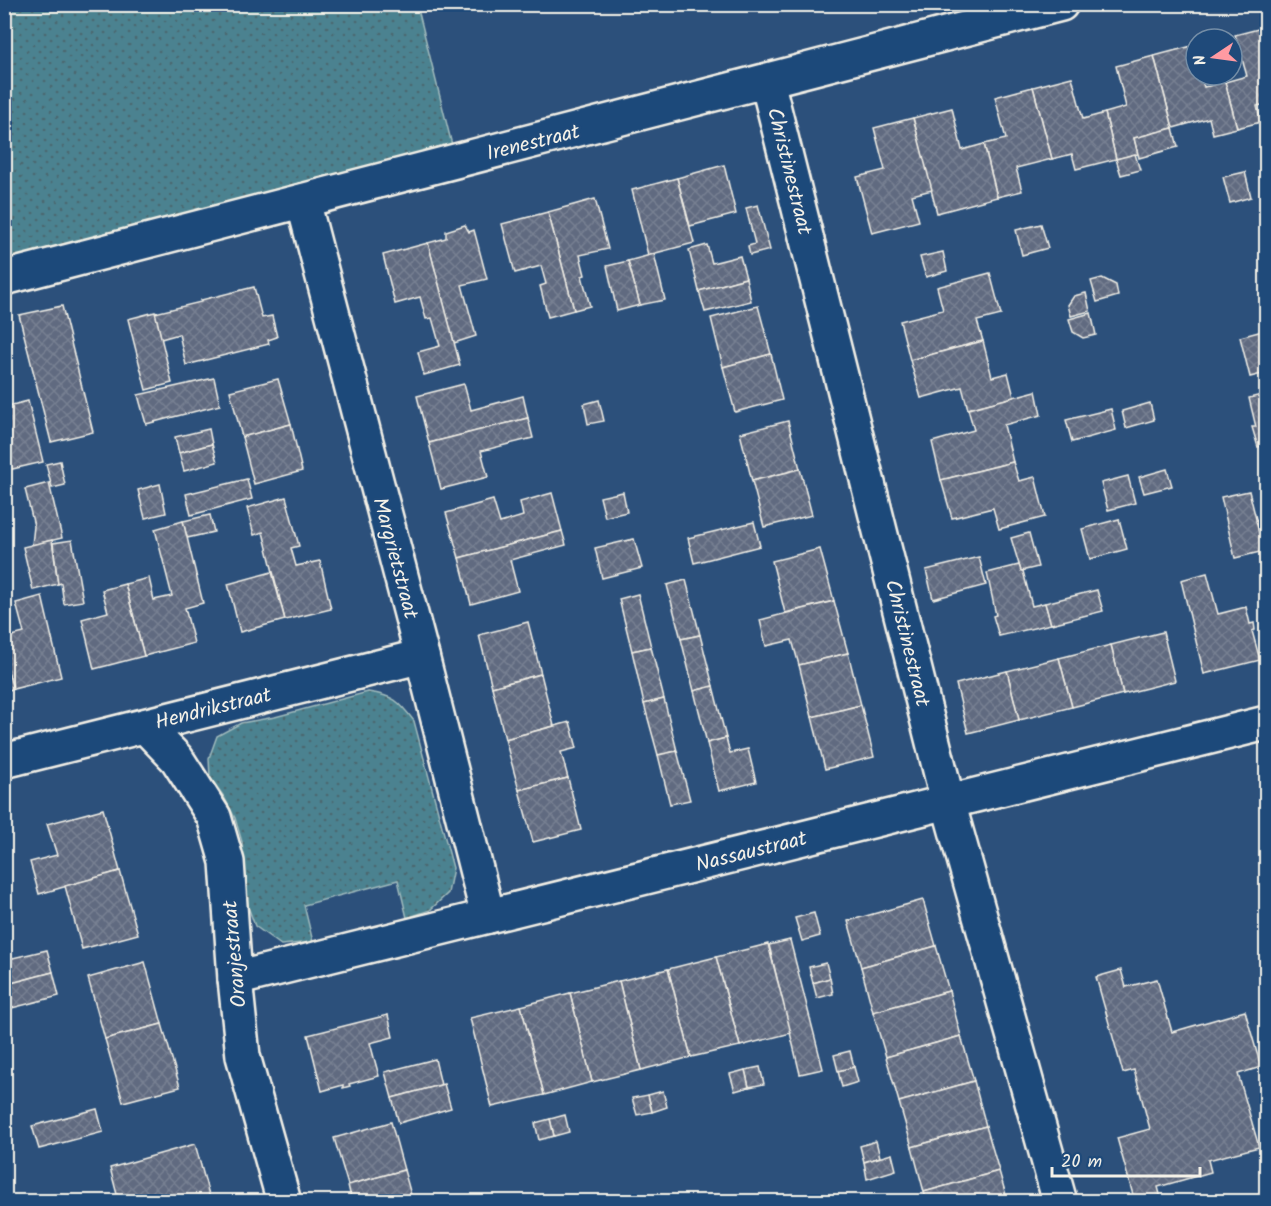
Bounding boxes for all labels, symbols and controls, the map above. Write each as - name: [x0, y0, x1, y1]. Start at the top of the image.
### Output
- north arrow: [1184, 27, 1244, 87]
- text: N: [1188, 52, 1214, 68]
- street label: Christinestraat: [757, 104, 821, 239]
- street label: Irenestraat: [483, 116, 584, 171]
- street label: Margrietstraat: [362, 494, 427, 624]
- street label: Christinestraat: [875, 576, 939, 711]
- street label: Hendrikstraat: [152, 679, 276, 740]
- street label: Nassaustraat: [692, 822, 811, 882]
- street label: Oranjestraat: [214, 898, 257, 1009]
- scale bar: [1052, 1140, 1200, 1178]
- text: 20 m: [1061, 1148, 1102, 1177]

